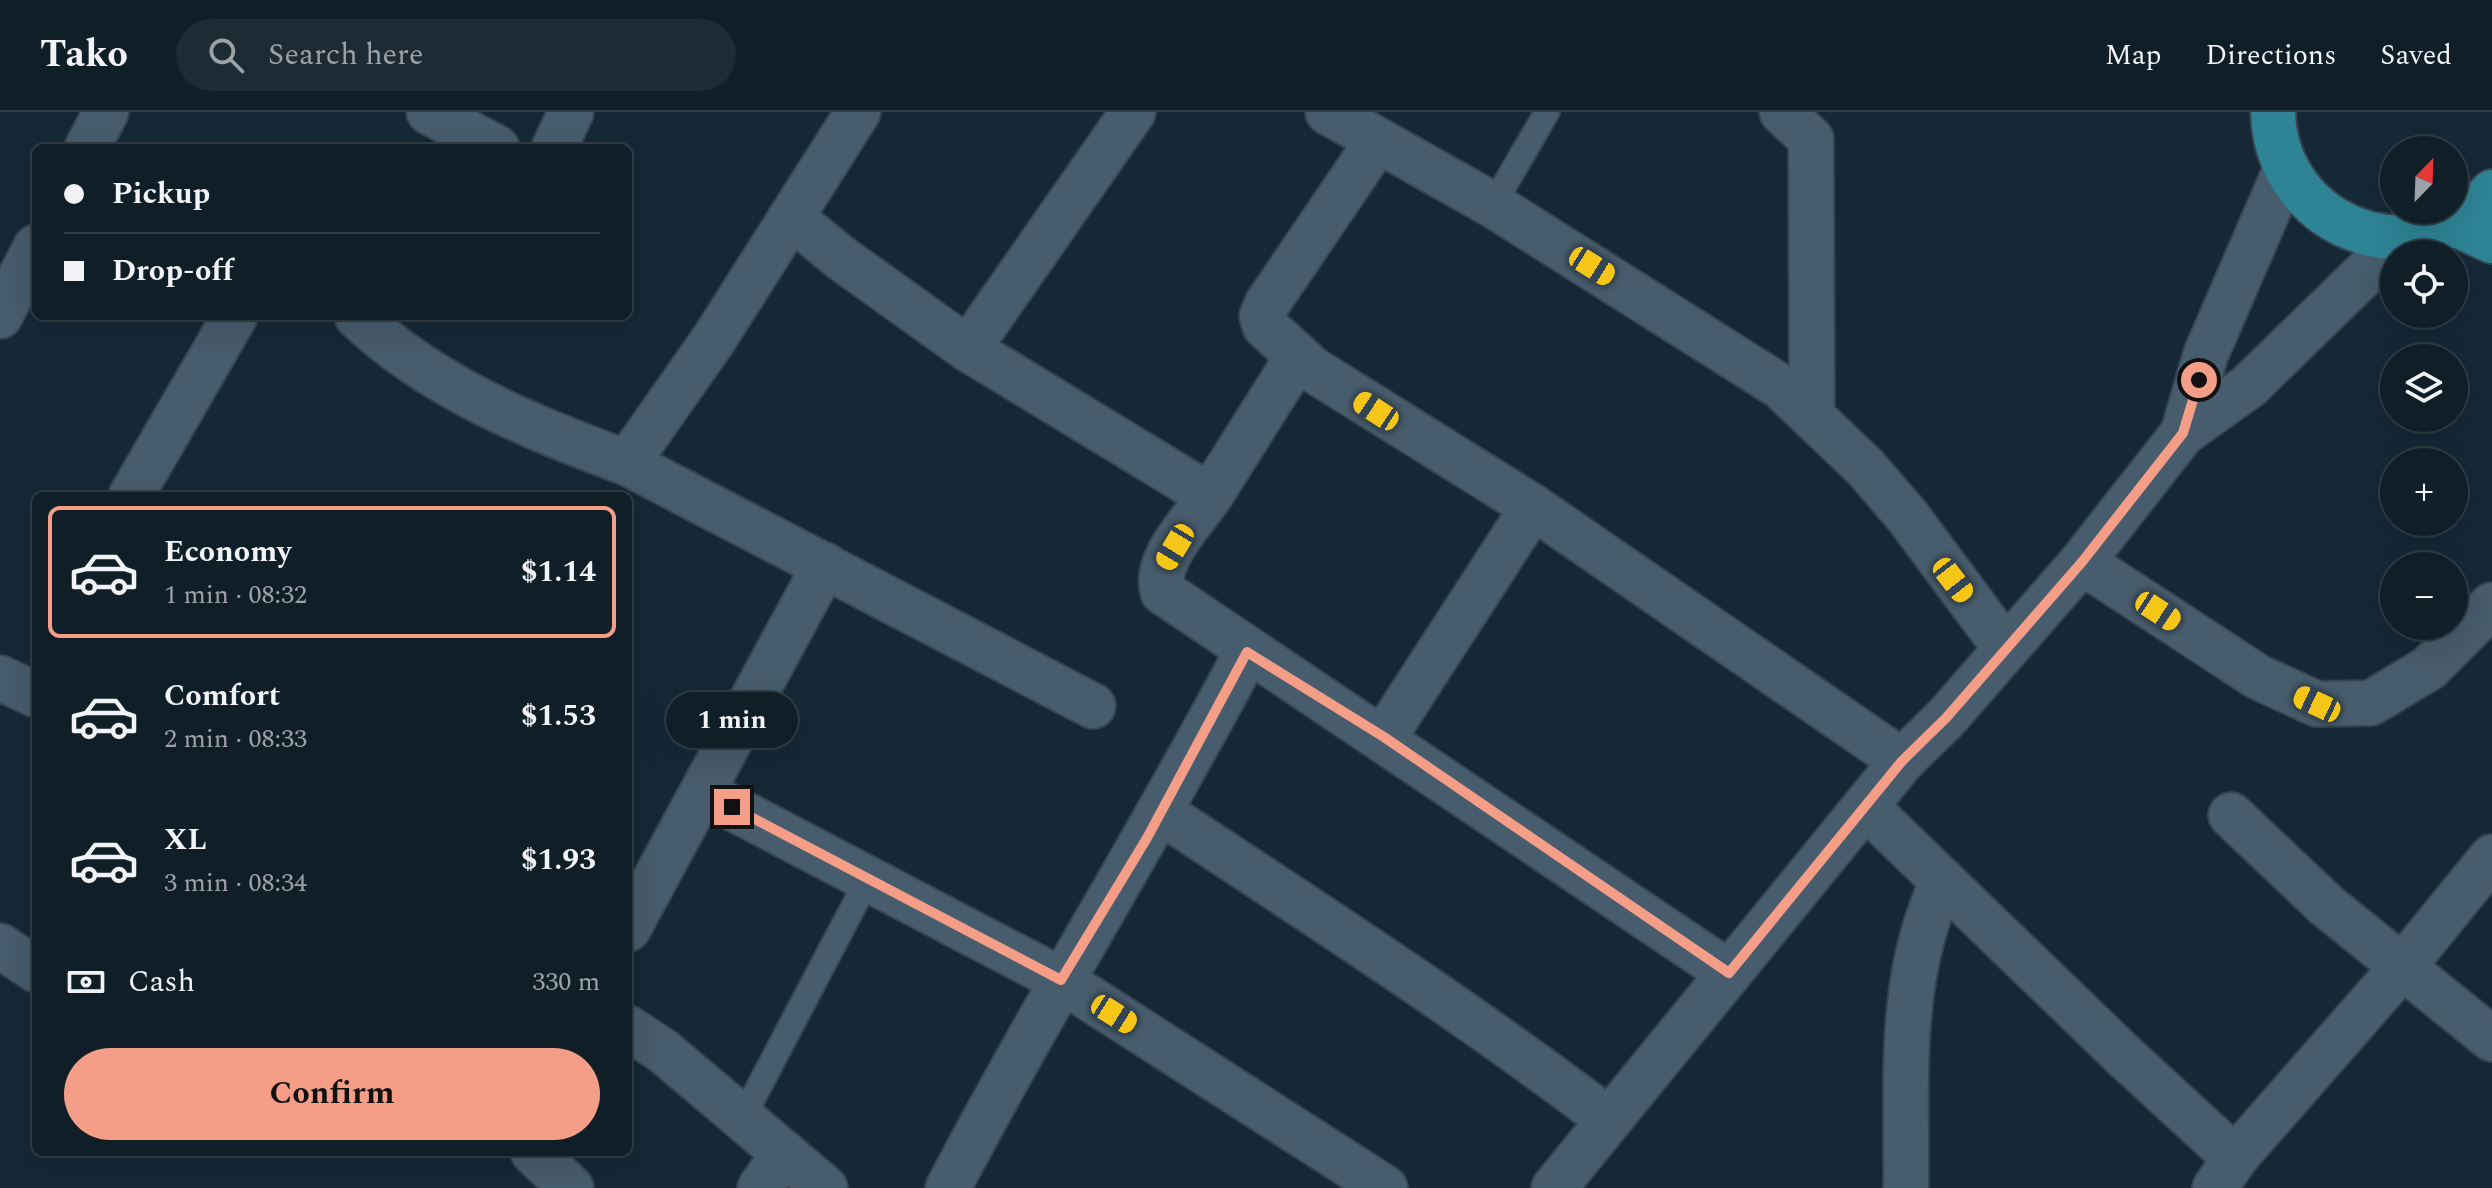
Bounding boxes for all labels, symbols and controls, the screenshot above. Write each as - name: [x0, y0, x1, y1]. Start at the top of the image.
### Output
- search box: [176, 19, 736, 91]
- text: Tako: [40, 26, 128, 84]
- text: Search here: [268, 32, 424, 78]
- icon: search: [204, 33, 248, 77]
- text: Map: [2105, 34, 2162, 77]
- text: Directions: [2206, 34, 2336, 77]
- text: Saved: [2380, 34, 2452, 77]
- north arrow: [2380, 136, 2468, 224]
- map controls: [2380, 136, 2468, 640]
- text: Pickup: [112, 171, 210, 217]
- button: locate: [2380, 240, 2468, 328]
- car: [1565, 243, 1619, 289]
- text: Drop-off: [112, 248, 233, 294]
- button: layers: [2380, 344, 2468, 432]
- route start: [2181, 362, 2217, 398]
- car: [1349, 388, 1403, 434]
- button: +: [2380, 448, 2468, 536]
- car: [1152, 520, 1198, 574]
- text: Economy: [164, 529, 291, 575]
- icon: car: [68, 536, 140, 608]
- text: $1.14: [521, 549, 596, 595]
- button: −: [2380, 552, 2468, 640]
- car: [1929, 554, 1977, 606]
- text: 1 min · 08:32: [164, 575, 307, 615]
- car: [2131, 588, 2185, 634]
- text: Comfort: [164, 673, 280, 719]
- icon: car: [68, 680, 140, 752]
- car: [2290, 683, 2344, 725]
- callout: 1 min: [666, 691, 798, 747]
- text: $1.53: [521, 693, 596, 739]
- text: 1 min: [697, 700, 767, 740]
- text: 2 min · 08:33: [164, 719, 307, 759]
- route end: [714, 789, 750, 825]
- text: XL: [164, 817, 207, 863]
- icon: car: [68, 824, 140, 896]
- text: $1.93: [521, 837, 596, 883]
- text: 3 min · 08:34: [164, 863, 307, 903]
- text: Cash: [128, 959, 195, 1005]
- icon: cash: [64, 960, 108, 1004]
- text: 330 m: [532, 962, 600, 1002]
- car: [1087, 991, 1141, 1037]
- button: Confirm: [64, 1048, 600, 1140]

